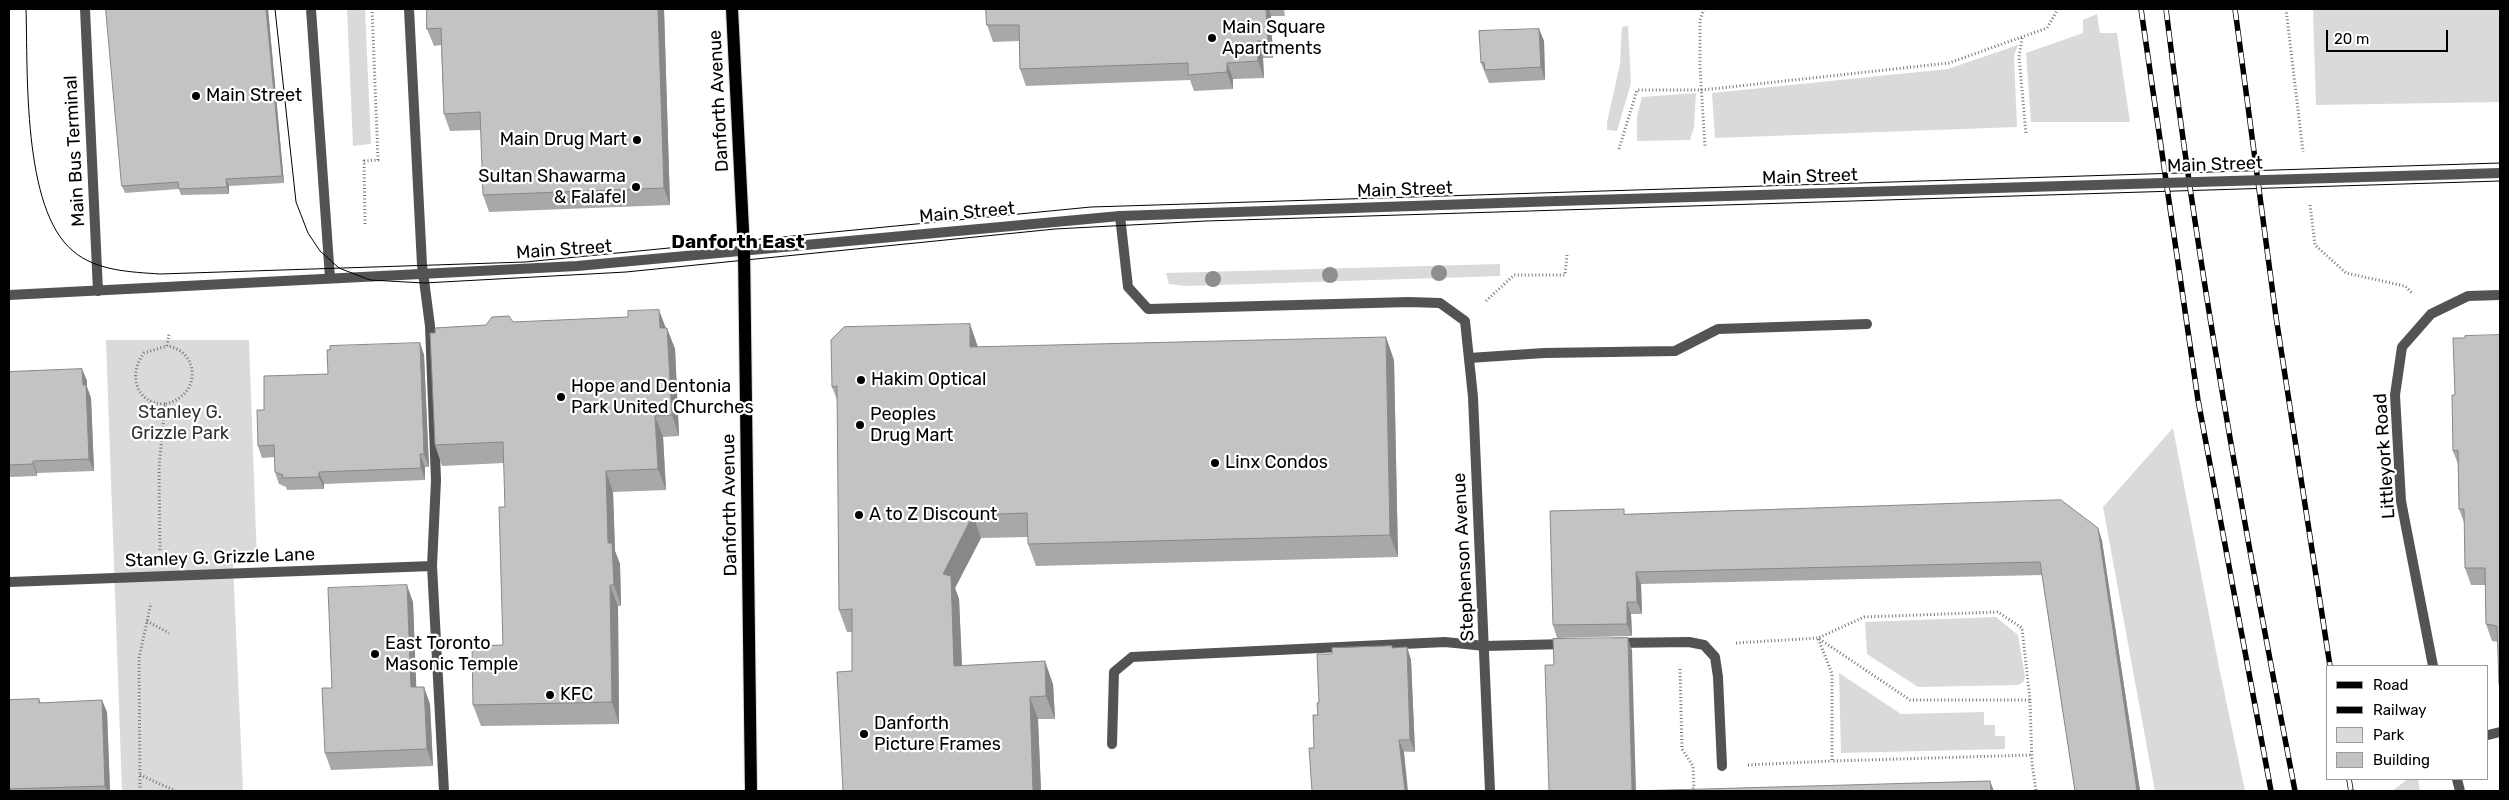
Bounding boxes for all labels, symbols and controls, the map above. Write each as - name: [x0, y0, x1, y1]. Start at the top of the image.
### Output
- place label: Main Square Apartments: [1222, 17, 1325, 59]
- scale bar: [2329, 20, 2452, 52]
- street label: Danforth Avenue: [704, 29, 734, 173]
- text: 20 m: [2334, 30, 2369, 48]
- marker: Main Square Apartments: [1206, 32, 1218, 44]
- street label: Main Bus Terminal: [60, 75, 90, 227]
- place label: Main Street: [206, 85, 302, 107]
- marker: Main Street: [190, 90, 202, 102]
- place label: Main Drug Mart: [500, 129, 627, 151]
- marker: Main Drug Mart: [631, 134, 643, 146]
- street label: Main Street: [2167, 153, 2263, 177]
- street label: Main Street: [1762, 165, 1858, 189]
- place label: Sultan Shawarma & Falafel: [478, 166, 626, 208]
- street label: Main Street: [1357, 178, 1453, 202]
- marker: Sultan Shawarma & Falafel: [630, 181, 642, 193]
- street label: Main Street: [918, 198, 1016, 228]
- district label: Danforth East: [671, 232, 805, 254]
- street label: Main Street: [515, 236, 613, 264]
- place label: Hakim Optical: [871, 369, 986, 391]
- marker: Hakim Optical: [855, 374, 867, 386]
- place label: Hope and Dentonia Park United Churches: [571, 376, 754, 418]
- marker: Hope and Dentonia Park United Churches: [555, 391, 567, 403]
- street label: Littleyork Road: [2370, 392, 2400, 520]
- park label: Stanley G. Grizzle Park: [131, 402, 229, 444]
- place label: Peoples Drug Mart: [870, 404, 953, 446]
- marker: Peoples Drug Mart: [854, 419, 866, 431]
- street label: Danforth Avenue: [718, 434, 742, 576]
- place label: Linx Condos: [1225, 452, 1328, 474]
- marker: Linx Condos: [1209, 457, 1221, 469]
- street label: Stephenson Avenue: [1449, 472, 1479, 642]
- place label: A to Z Discount: [869, 504, 997, 526]
- marker: A to Z Discount: [853, 509, 865, 521]
- street label: Stanley G. Grizzle Lane: [125, 544, 315, 572]
- place label: East Toronto Masonic Temple: [385, 633, 518, 676]
- marker: East Toronto Masonic Temple: [369, 648, 381, 660]
- legend: [2326, 665, 2489, 780]
- text: Road: [2373, 676, 2409, 694]
- place label: KFC: [560, 684, 593, 706]
- marker: KFC: [544, 689, 556, 701]
- text: Railway: [2373, 701, 2427, 719]
- place label: Danforth Picture Frames: [874, 713, 1001, 756]
- text: Park: [2373, 726, 2404, 744]
- marker: Danforth Picture Frames: [858, 728, 870, 740]
- text: Building: [2373, 751, 2430, 769]

